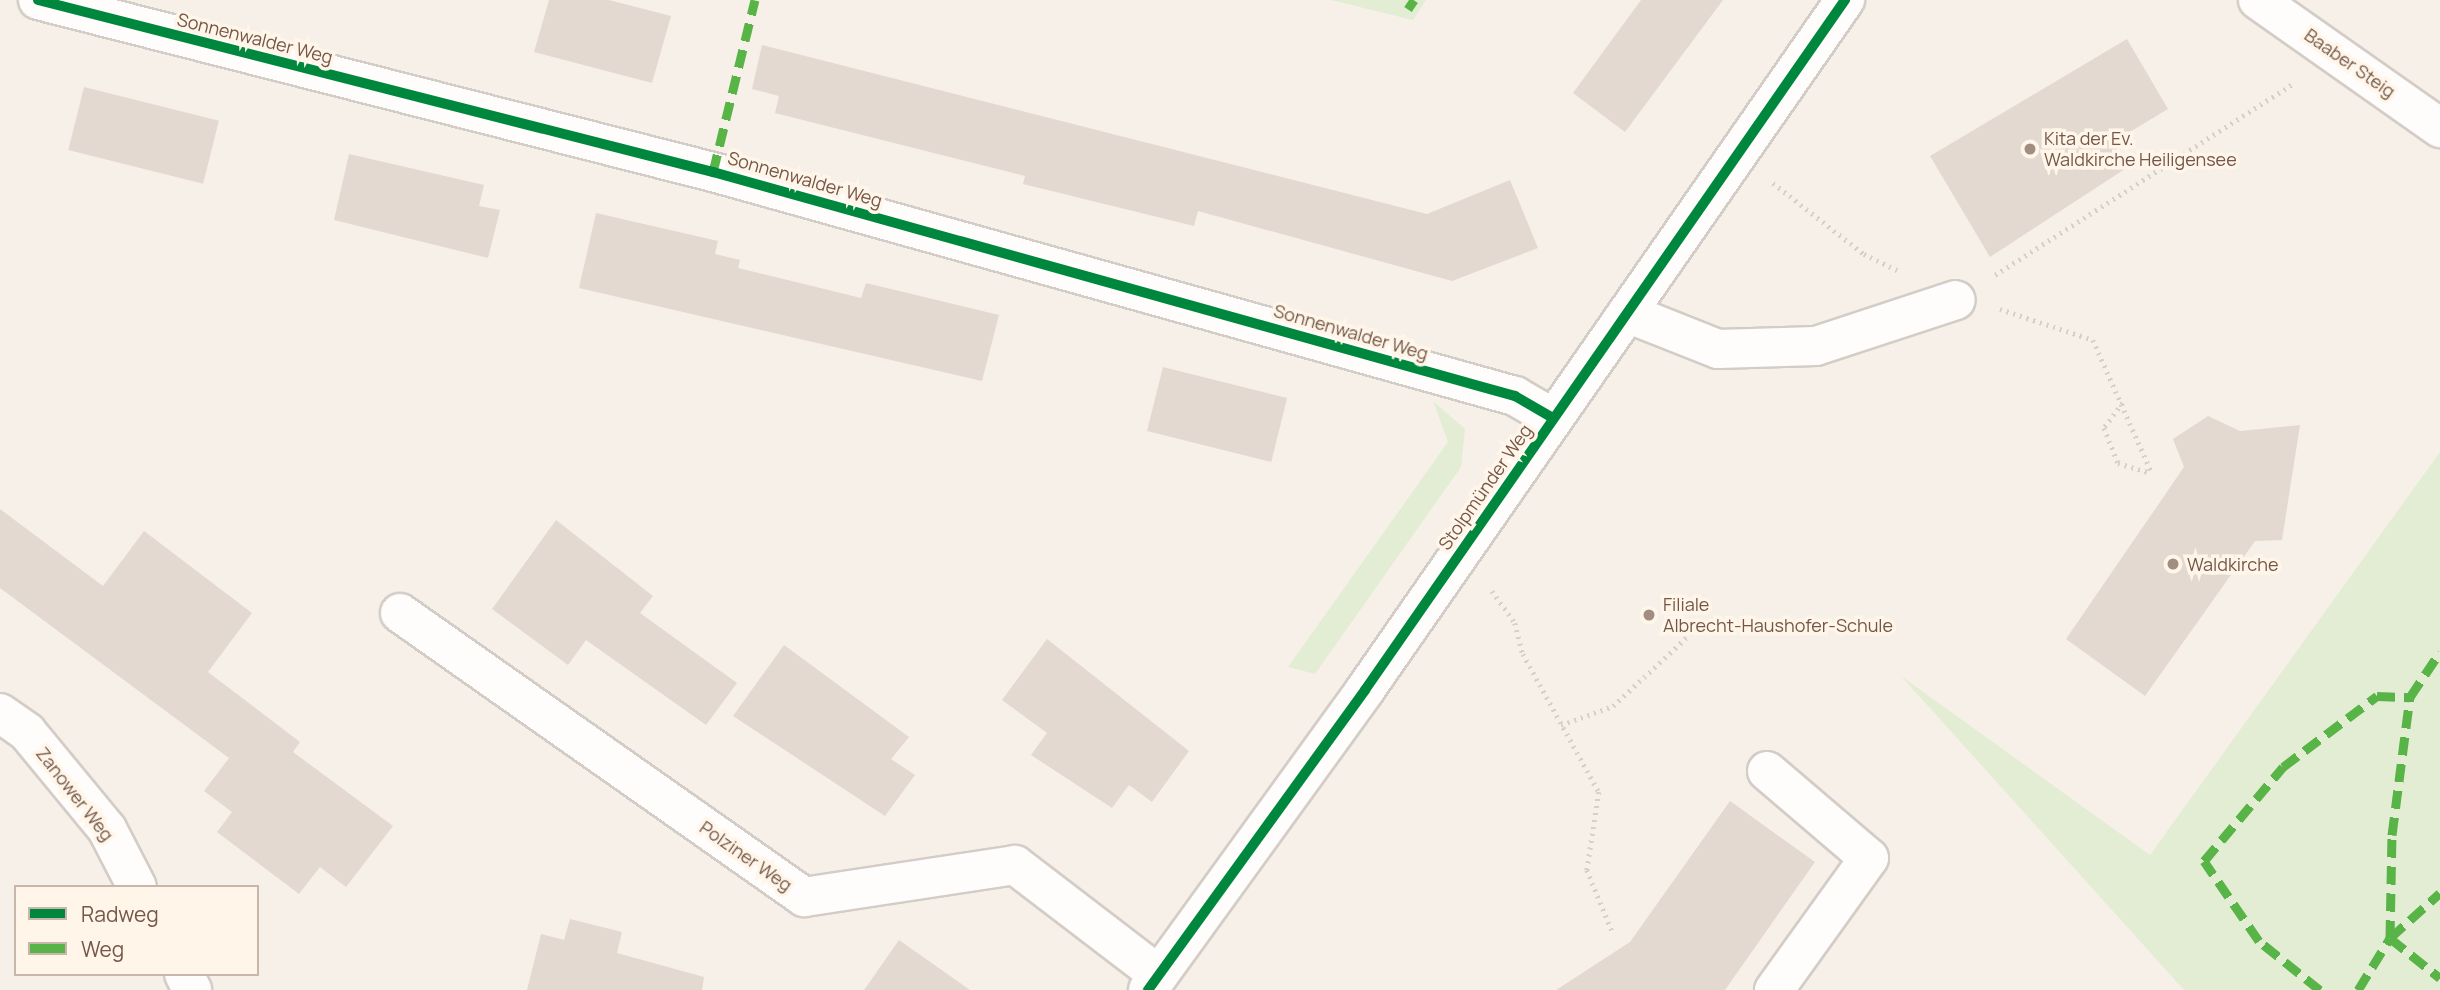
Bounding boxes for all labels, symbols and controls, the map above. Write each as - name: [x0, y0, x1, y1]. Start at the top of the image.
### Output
- street label: Sonnenwalder Weg: [175, 8, 335, 68]
- street label: Baaber Steig: [2301, 24, 2399, 102]
- place label: Kita der Ev. Waldkirche Heiligensee: [2044, 128, 2237, 170]
- marker: Kita der Ev. Waldkirche Heiligensee: [2022, 141, 2038, 157]
- street label: Sonnenwalder Weg: [725, 147, 885, 211]
- street label: Sonnenwalder Weg: [1271, 300, 1431, 364]
- street label: Stolpmünder Weg: [1434, 420, 1536, 554]
- place label: Waldkirche: [2187, 553, 2279, 575]
- marker: Waldkirche: [2165, 556, 2181, 572]
- place label: Filiale Albrecht-Haushofer-Schule: [1663, 594, 1893, 636]
- marker: Filiale Albrecht-Haushofer-Schule: [1641, 607, 1657, 623]
- street label: Zanower Weg: [32, 743, 118, 845]
- street label: Polziner Weg: [696, 816, 796, 896]
- legend: [14, 885, 259, 976]
- text: Radweg: [81, 900, 159, 928]
- text: Weg: [81, 935, 124, 963]

